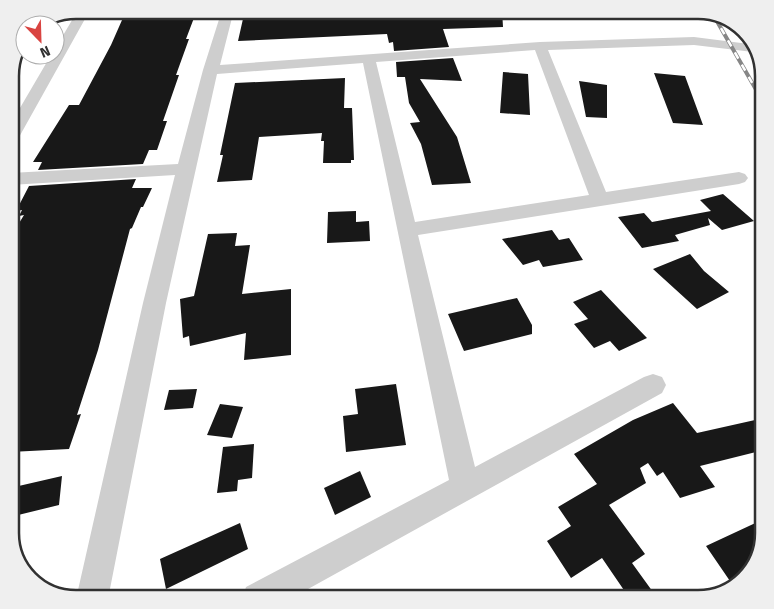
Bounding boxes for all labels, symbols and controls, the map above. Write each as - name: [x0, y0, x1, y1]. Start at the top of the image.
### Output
- north arrow: [15, 15, 65, 65]
- text: N: [37, 42, 52, 61]

